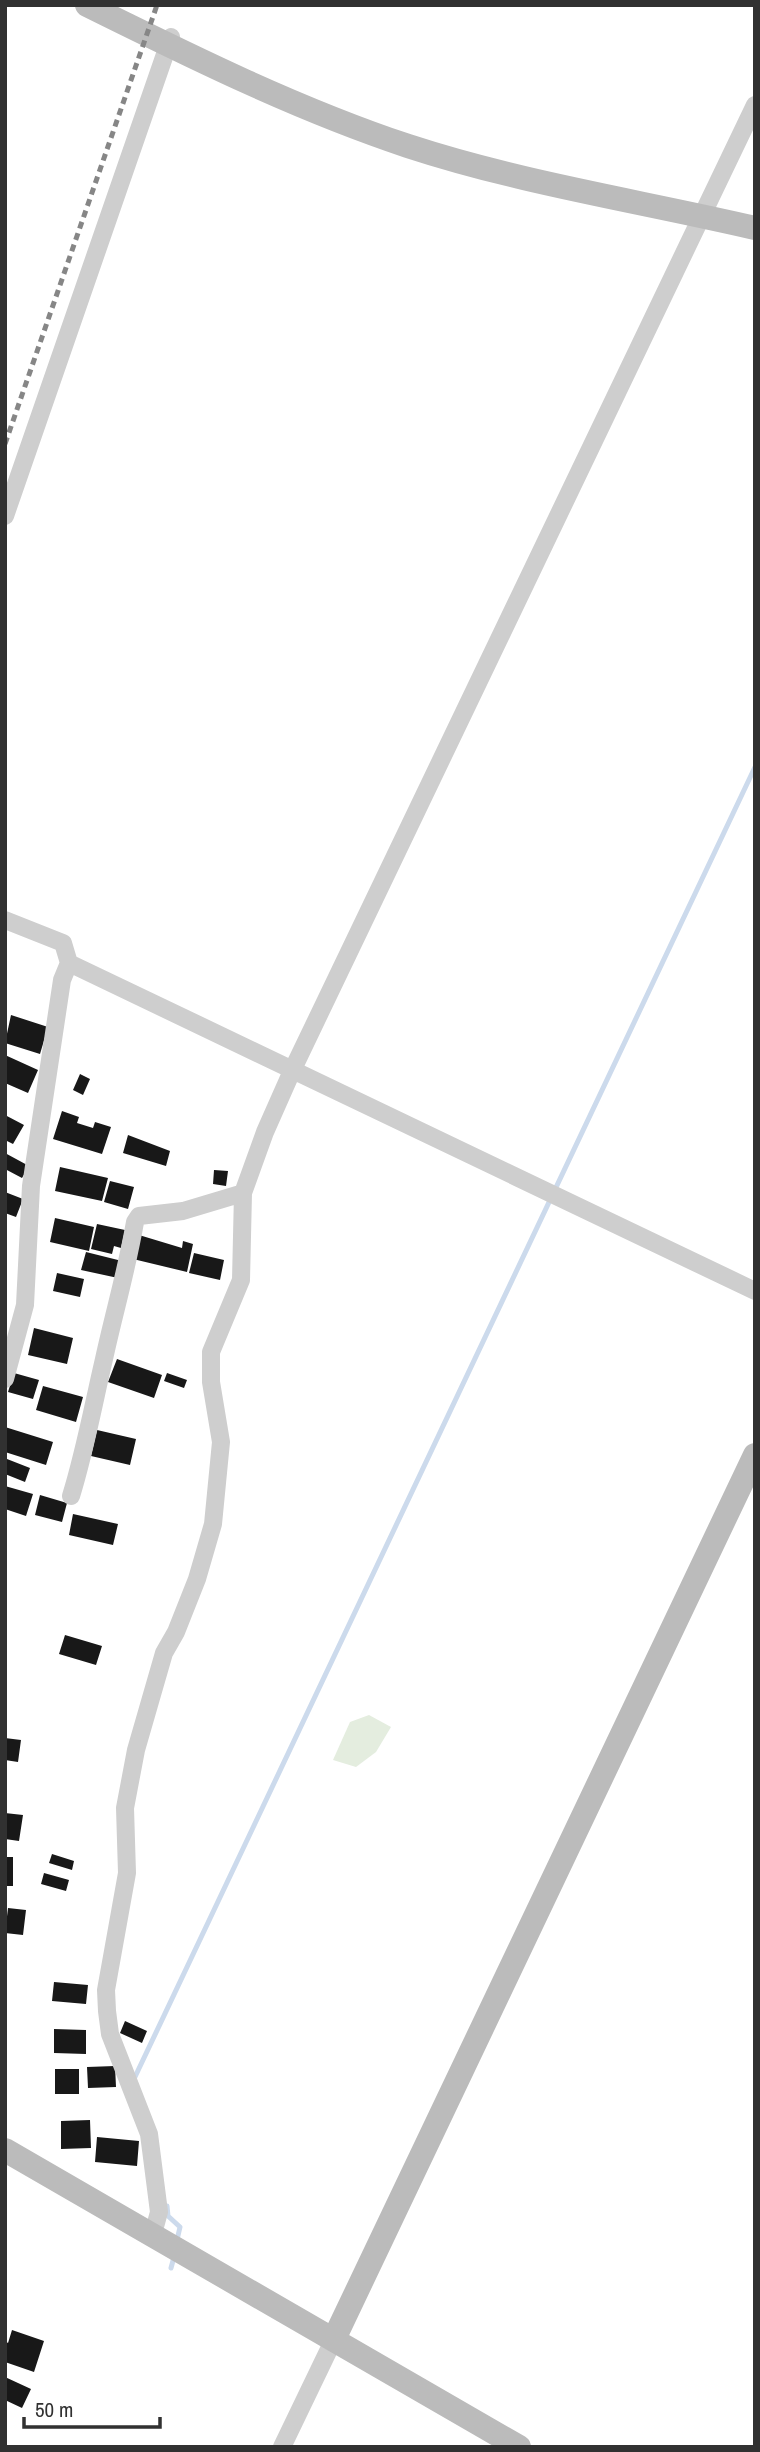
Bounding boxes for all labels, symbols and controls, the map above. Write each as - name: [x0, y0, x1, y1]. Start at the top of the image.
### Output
- scale bar: [24, 2386, 161, 2430]
- text: 50 m: [35, 2395, 73, 2424]

